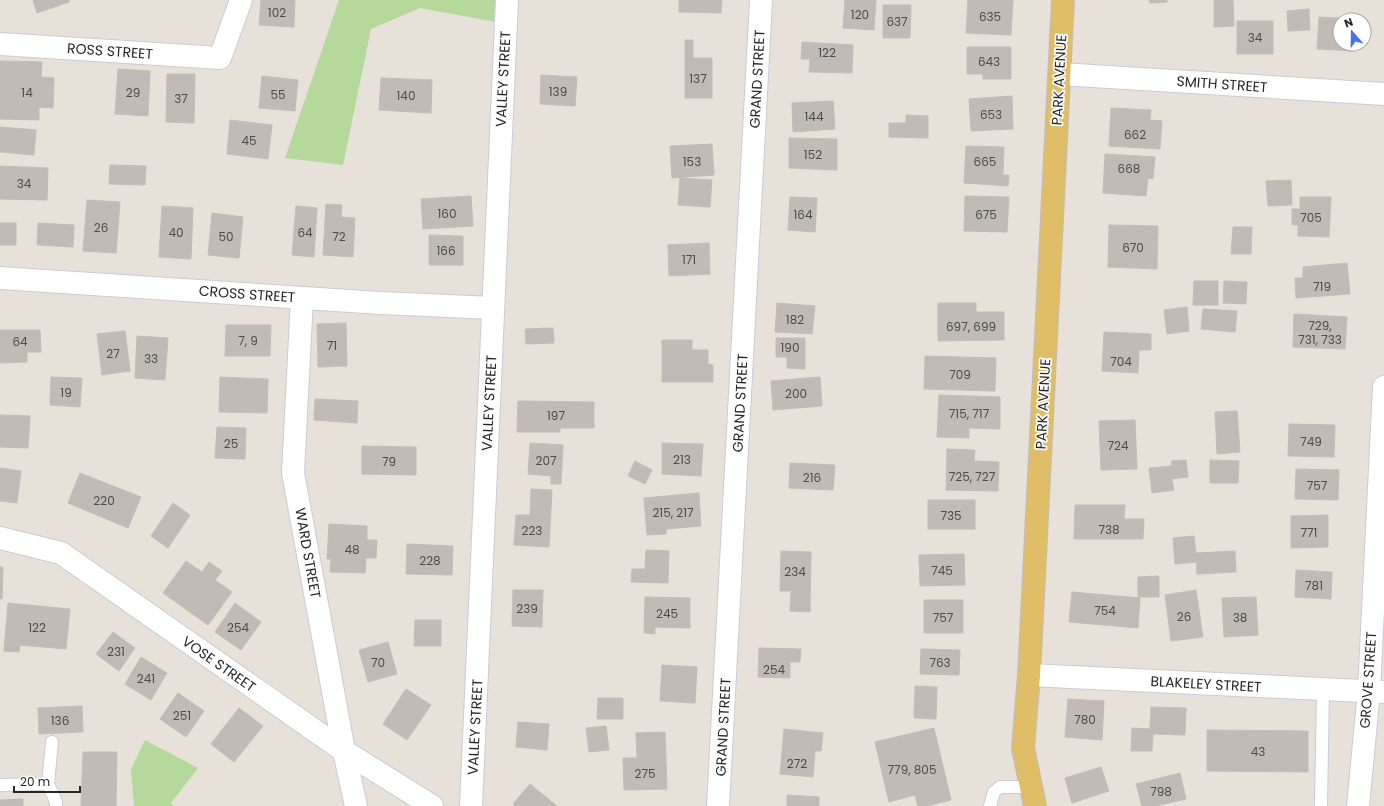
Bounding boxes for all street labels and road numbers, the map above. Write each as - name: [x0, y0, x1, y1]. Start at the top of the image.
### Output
- street label: GRAND STREET: [744, 29, 770, 129]
- street label: VALLEY STREET: [490, 30, 516, 128]
- street label: PARK AVENUE: [1047, 34, 1071, 126]
- street label: ROSS STREET: [66, 38, 154, 64]
- street label: SMITH STREET: [1176, 71, 1268, 97]
- street label: CROSS STREET: [198, 281, 296, 307]
- street label: GRAND STREET: [727, 353, 753, 453]
- street label: VALLEY STREET: [476, 354, 502, 452]
- street label: PARK AVENUE: [1031, 358, 1055, 450]
- street label: WARD STREET: [290, 506, 326, 600]
- street label: GROVE STREET: [1355, 630, 1381, 729]
- street label: VOSE STREET: [178, 631, 260, 697]
- street label: BLAKELEY STREET: [1150, 671, 1262, 697]
- street label: GRAND STREET: [710, 677, 736, 777]
- street label: VALLEY STREET: [462, 678, 488, 776]

